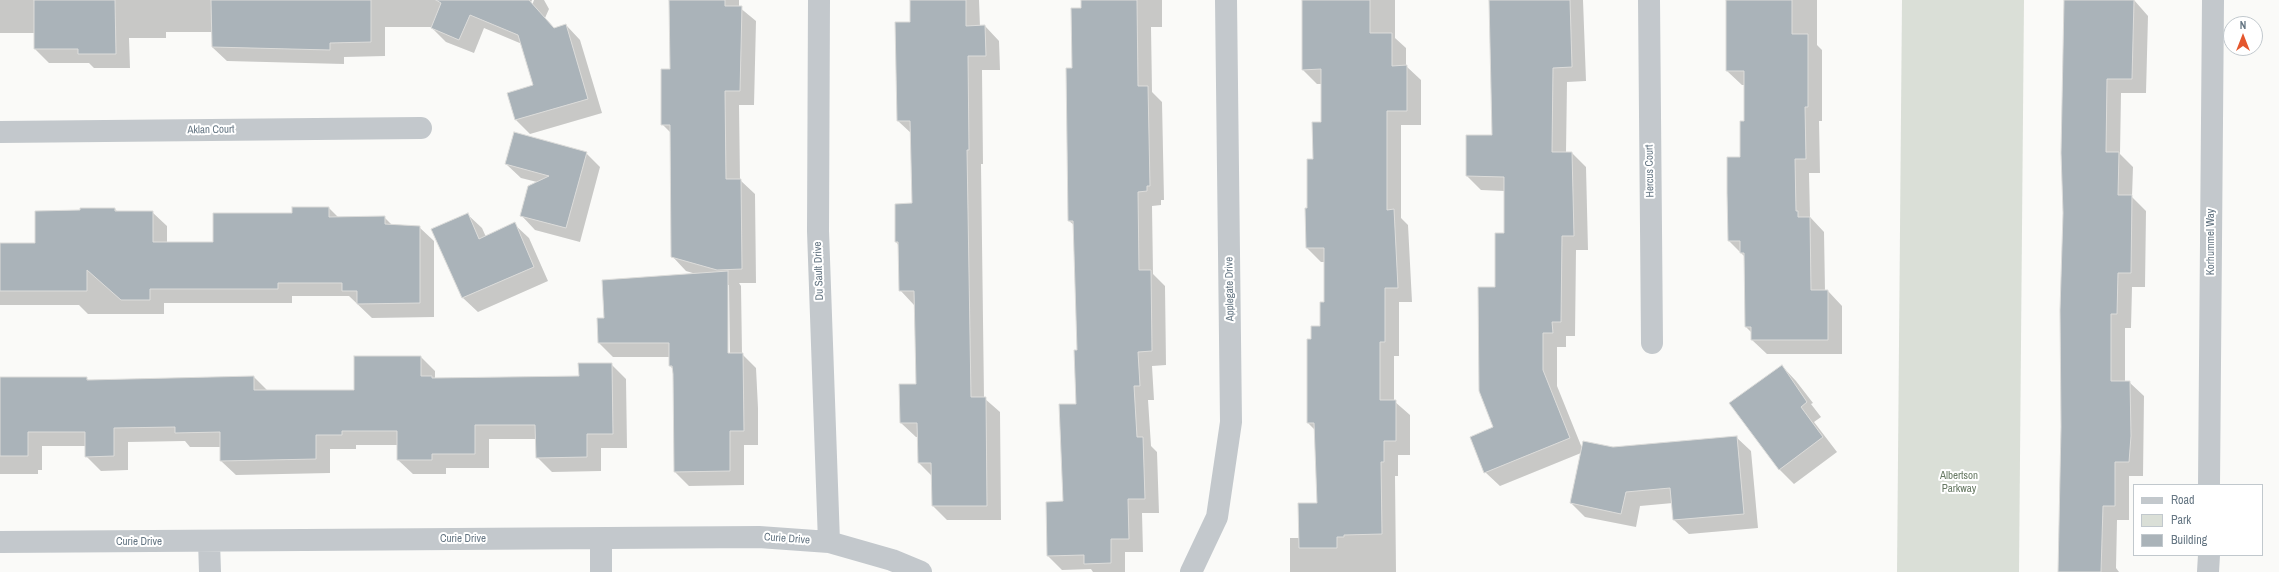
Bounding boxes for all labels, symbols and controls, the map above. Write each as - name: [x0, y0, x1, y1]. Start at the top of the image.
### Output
- north arrow: [2223, 16, 2263, 56]
- text: N: [2240, 18, 2246, 32]
- street label: Aklan Court: [187, 123, 235, 137]
- street label: Hercus Court: [1643, 144, 1657, 198]
- street label: Korhummel Way: [2204, 209, 2218, 275]
- street label: Du Sault Drive: [811, 241, 827, 301]
- street label: Applegate Drive: [1223, 257, 1237, 321]
- park label: Albertson Parkway: [1940, 469, 1978, 495]
- legend: [2133, 484, 2263, 556]
- text: Road: [2171, 492, 2195, 508]
- text: Park: [2171, 512, 2191, 528]
- street label: Curie Drive: [764, 531, 810, 547]
- street label: Curie Drive: [440, 532, 486, 546]
- text: Building: [2171, 532, 2207, 548]
- street label: Curie Drive: [116, 535, 162, 549]

